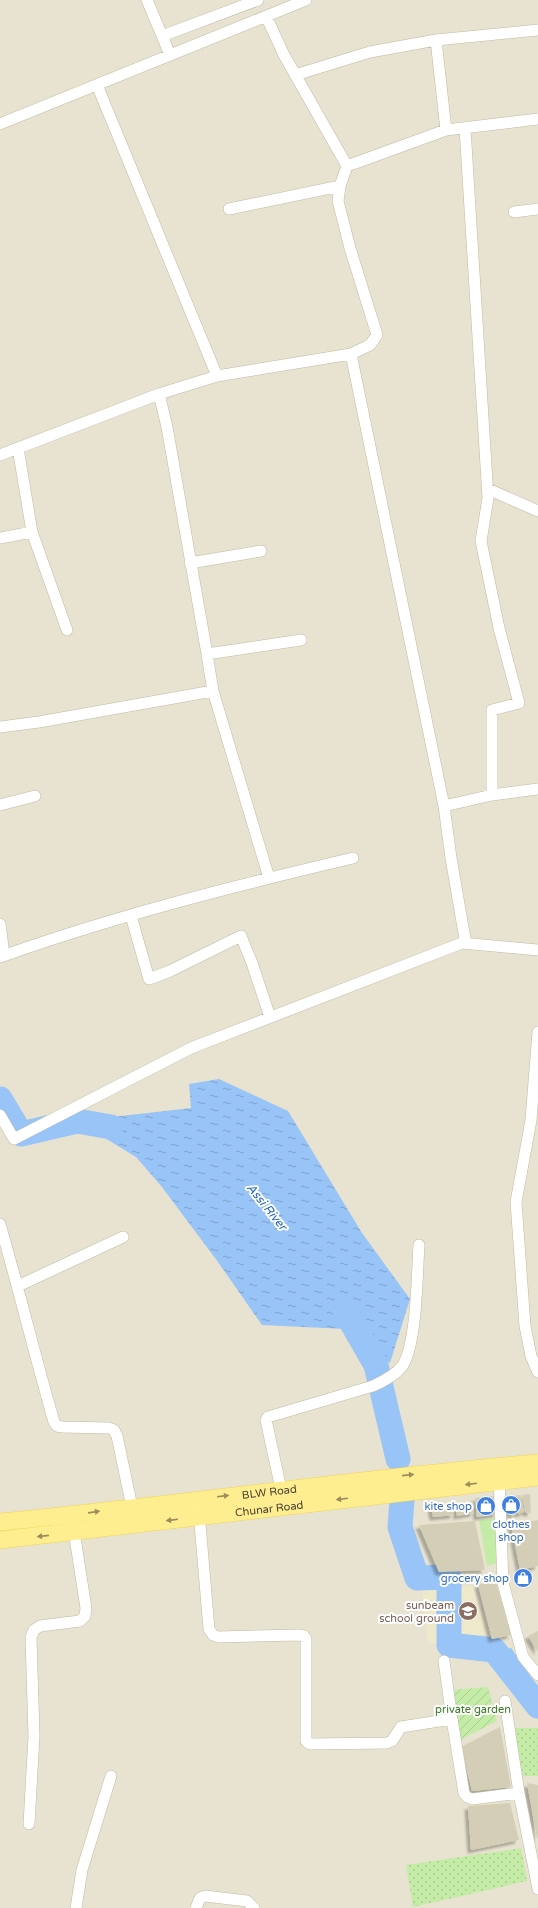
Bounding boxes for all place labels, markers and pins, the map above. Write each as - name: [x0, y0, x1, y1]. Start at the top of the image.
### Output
- shop icon: clothes shop: [500, 1494, 522, 1516]
- shop icon: kite shop: [475, 1495, 497, 1517]
- place label: kite shop: [424, 1500, 472, 1513]
- place label: clothes shop: [492, 1518, 530, 1544]
- shop icon: grocery shop: [512, 1567, 534, 1589]
- place label: grocery shop: [441, 1572, 509, 1585]
- place label: sunbeam school ground: [379, 1599, 454, 1625]
- school or university icon: sunbeam school ground: [457, 1600, 479, 1622]

